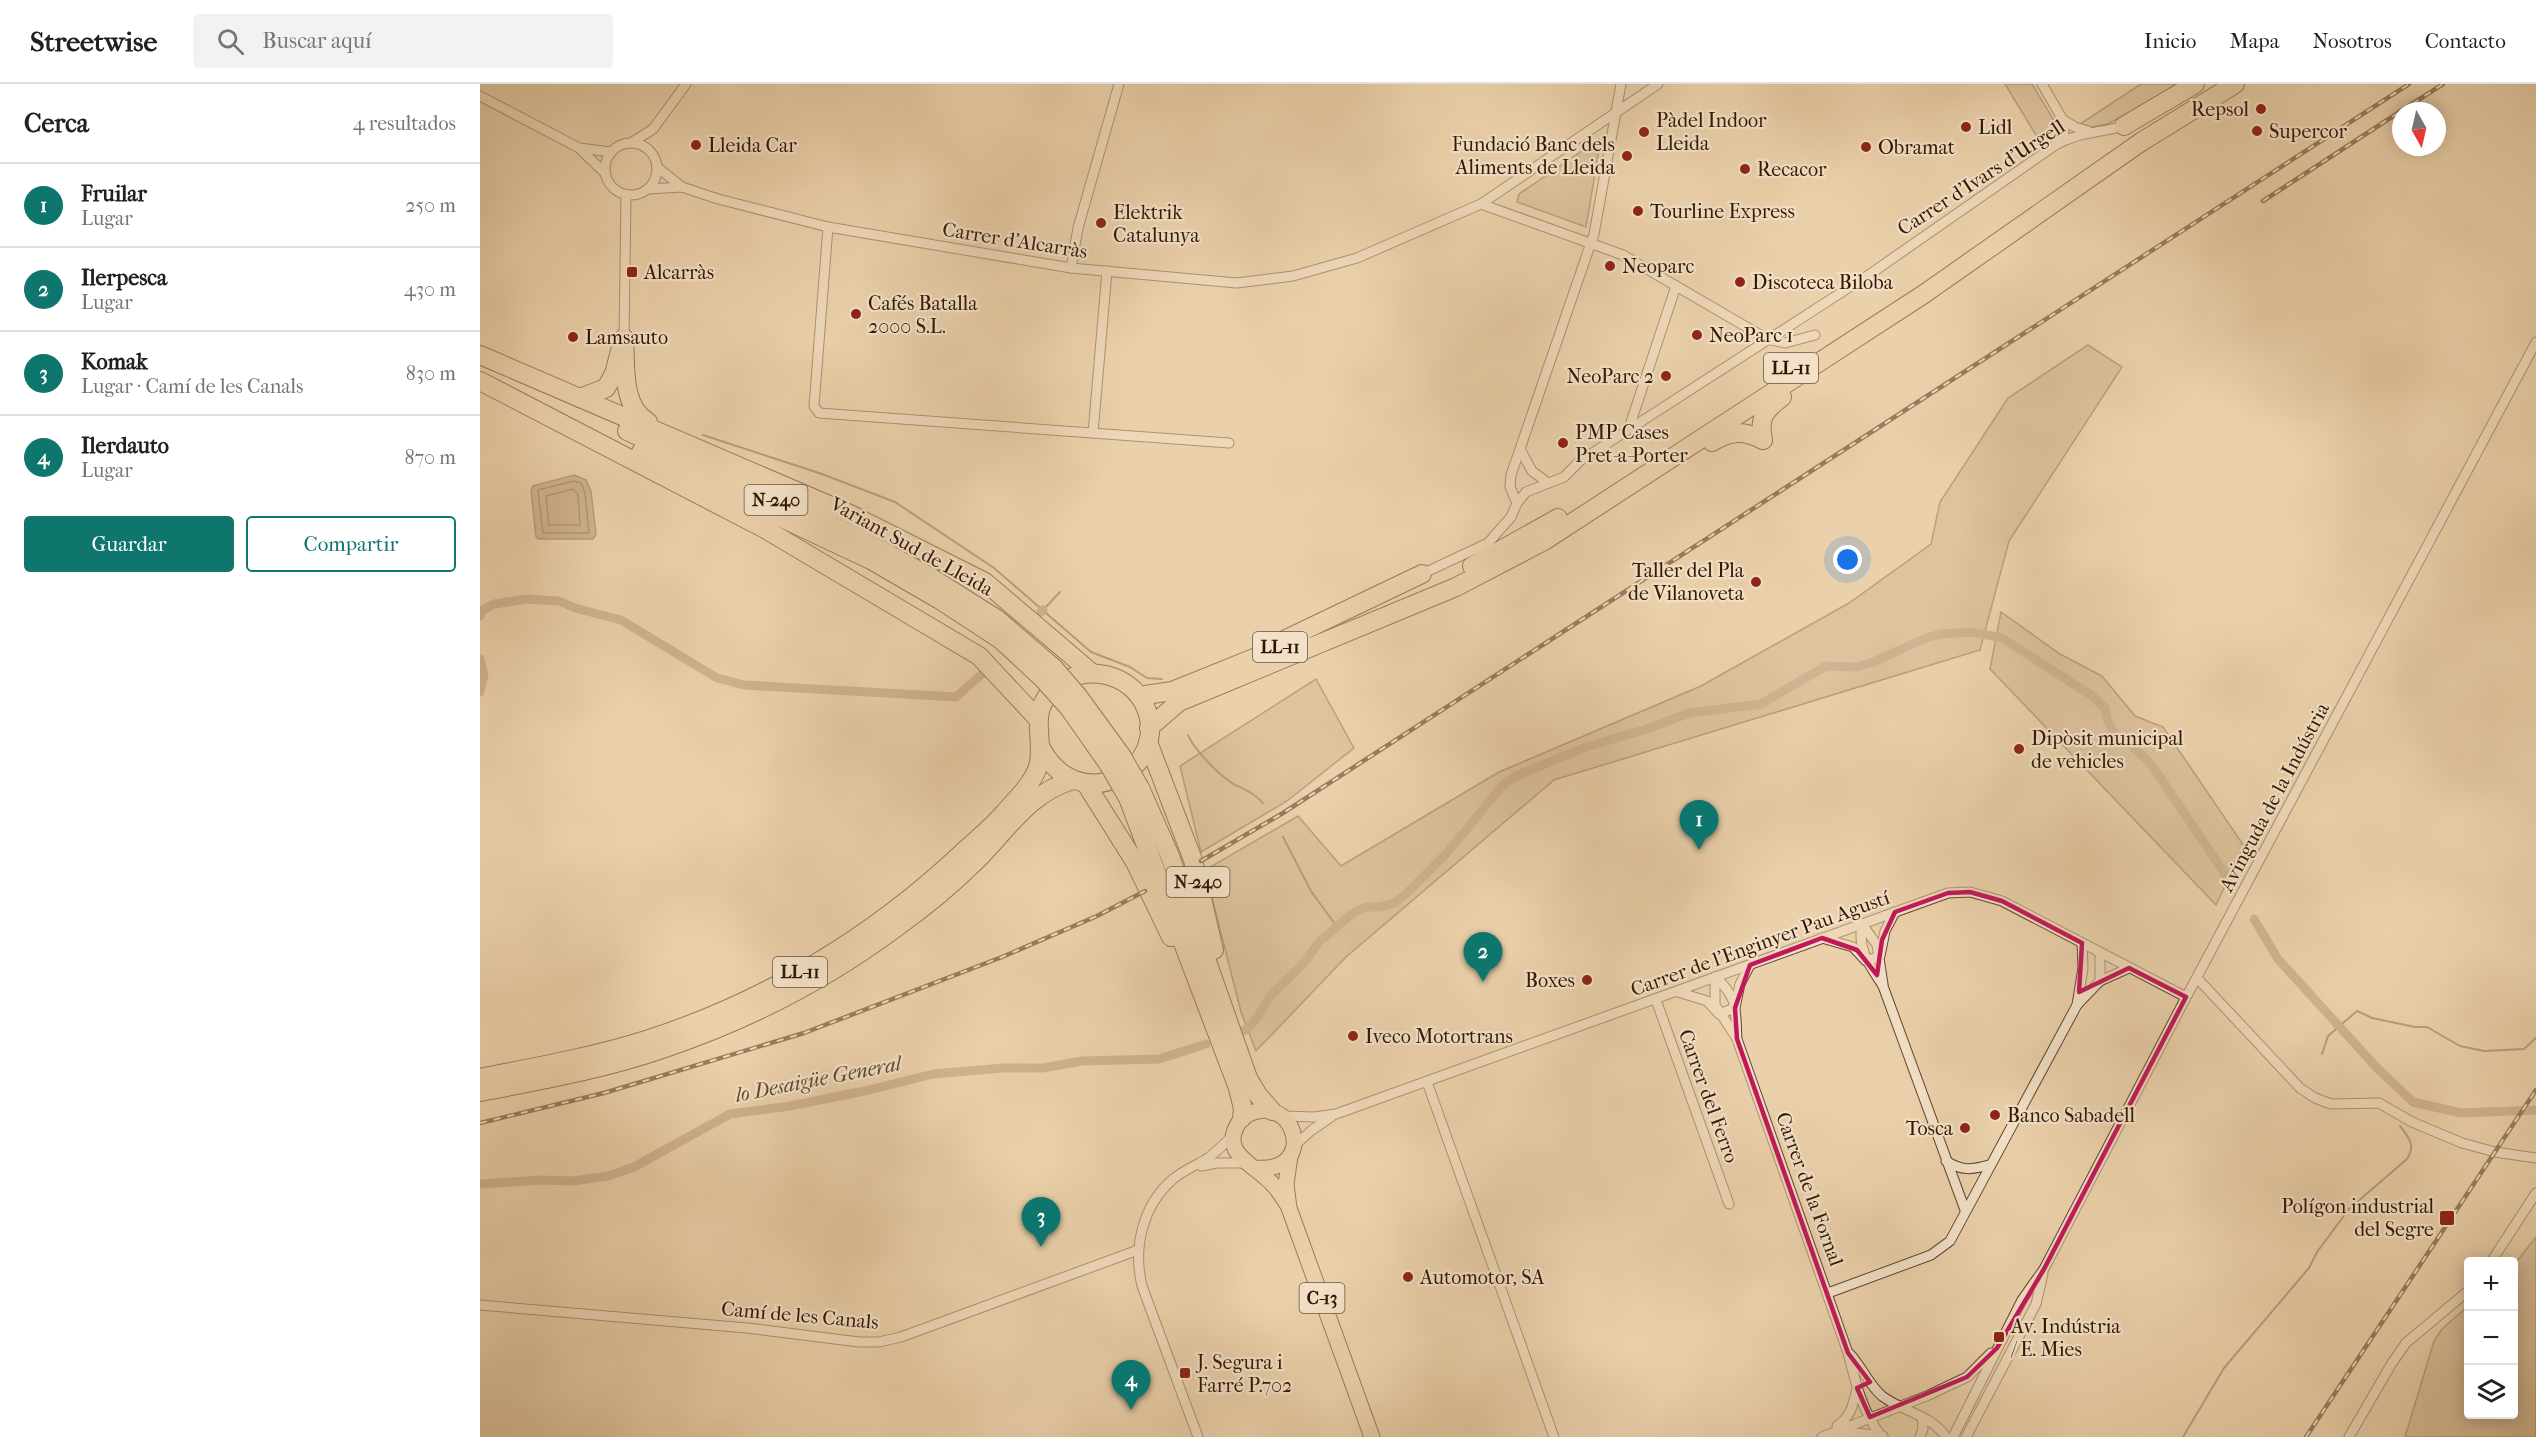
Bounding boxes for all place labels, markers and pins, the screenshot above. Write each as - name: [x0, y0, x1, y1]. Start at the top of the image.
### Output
- place label: Repsol: [2191, 98, 2249, 121]
- marker: Repsol: [2254, 102, 2268, 116]
- place label: Pàdel Indoor Lleida: [1656, 109, 1767, 155]
- place label: Lidl: [1978, 116, 2013, 139]
- marker: Lidl: [1959, 120, 1973, 134]
- place label: Supercor: [2269, 120, 2348, 143]
- marker: Supercor: [2250, 124, 2264, 138]
- marker: Pàdel Indoor Lleida: [1637, 125, 1651, 139]
- place label: Fundació Banc dels Aliments de Lleida: [1452, 133, 1616, 179]
- place label: Lleida Car: [708, 134, 797, 157]
- place label: Obramat: [1878, 136, 1955, 159]
- marker: Lleida Car: [689, 138, 703, 152]
- marker: Obramat: [1859, 140, 1873, 154]
- marker: Fundació Banc dels Aliments de Lleida: [1620, 149, 1634, 163]
- place label: Recacor: [1757, 158, 1827, 181]
- marker: Recacor: [1738, 162, 1752, 176]
- place label: Tourline Express: [1650, 200, 1795, 223]
- place label: Elektrik Catalunya: [1113, 201, 1200, 247]
- marker: Tourline Express: [1631, 204, 1645, 218]
- marker: Elektrik Catalunya: [1094, 216, 1108, 230]
- place label: Neoparc: [1622, 255, 1694, 278]
- marker: Neoparc: [1603, 259, 1617, 273]
- place label: Alcarràs: [643, 261, 714, 284]
- marker: Alcarràs: [625, 265, 639, 279]
- place label: Discoteca Biloba: [1752, 271, 1894, 294]
- marker: Discoteca Biloba: [1733, 275, 1747, 289]
- place label: Cafés Batalla 2000 S.L.: [868, 292, 978, 338]
- marker: Cafés Batalla 2000 S.L.: [849, 307, 863, 321]
- place label: NeoParc 1: [1709, 324, 1793, 347]
- place label: Lamsauto: [585, 326, 668, 349]
- marker: NeoParc 1: [1690, 328, 1704, 342]
- marker: Lamsauto: [566, 330, 580, 344]
- place label: NeoParc 2: [1566, 365, 1654, 388]
- marker: NeoParc 2: [1659, 369, 1673, 383]
- place label: PMP Cases Pret-a-Porter: [1575, 421, 1688, 467]
- marker: PMP Cases Pret-a-Porter: [1556, 436, 1570, 450]
- place label: Taller del Pla de Vilanoveta: [1628, 559, 1745, 605]
- marker: Taller del Pla de Vilanoveta: [1749, 575, 1763, 589]
- place label: Dipòsit municipal de vehicles: [2031, 727, 2184, 773]
- marker: Dipòsit municipal de vehicles: [2012, 742, 2026, 756]
- pin: 1: [1680, 800, 1718, 850]
- pin: 2: [1464, 932, 1502, 982]
- place label: Boxes: [1525, 969, 1575, 992]
- marker: Boxes: [1580, 973, 1594, 987]
- place label: Iveco Motortrans: [1365, 1025, 1513, 1048]
- marker: Iveco Motortrans: [1346, 1029, 1360, 1043]
- place label: Banco Sabadell: [2007, 1104, 2136, 1127]
- marker: Banco Sabadell: [1988, 1108, 2002, 1122]
- place label: Tosca: [1906, 1117, 1954, 1140]
- marker: Tosca: [1958, 1121, 1972, 1135]
- place label: Polígon industrial del Segre: [2281, 1195, 2434, 1241]
- pin: 3: [1022, 1198, 1060, 1247]
- marker: Polígon industrial del Segre: [2438, 1209, 2456, 1227]
- place label: Automotor, SA: [1419, 1266, 1546, 1289]
- marker: Automotor, SA: [1401, 1270, 1415, 1284]
- place label: Av. Indústria / E. Mies: [2010, 1315, 2121, 1361]
- marker: Av. Indústria / E. Mies: [1992, 1330, 2006, 1344]
- place label: J. Segura i Farré P.702: [1195, 1351, 1292, 1397]
- pin: 4: [1112, 1360, 1150, 1410]
- marker: J. Segura i Farré P.702: [1178, 1366, 1192, 1380]

